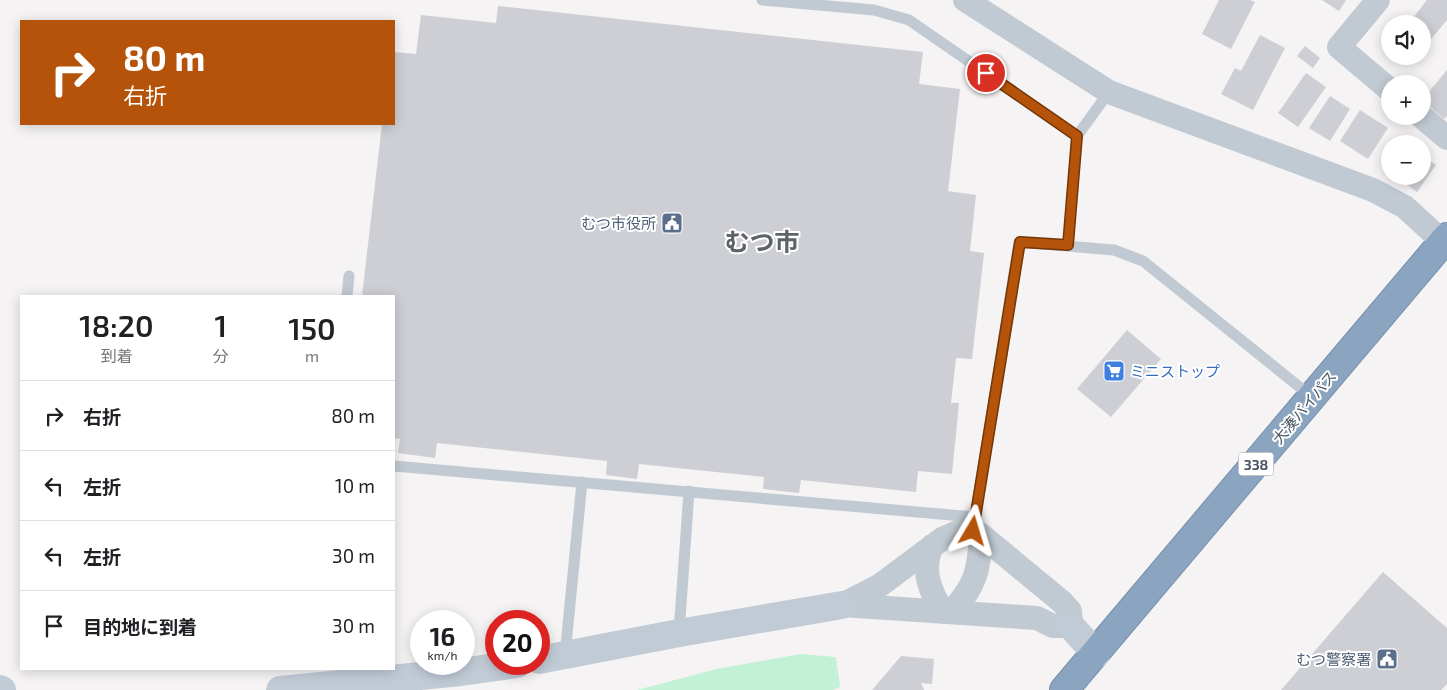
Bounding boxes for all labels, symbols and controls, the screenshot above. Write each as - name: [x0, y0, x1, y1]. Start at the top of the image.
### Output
- map controls: [1381, 15, 1431, 185]
- button: sound: [1381, 15, 1431, 65]
- text: 80 m: [123, 36, 205, 78]
- icon: right: [40, 40, 105, 105]
- pin: [965, 52, 1007, 94]
- icon: arrive: [972, 59, 1000, 87]
- button: +: [1381, 75, 1431, 125]
- text: 右折: [123, 82, 167, 108]
- button: −: [1381, 135, 1431, 185]
- public building icon: むつ市役所: [660, 211, 684, 235]
- place label: むつ市役所: [581, 214, 656, 232]
- district label: むつ市: [724, 226, 800, 256]
- text: 18:20: [79, 307, 154, 343]
- text: 1: [215, 307, 227, 343]
- text: 150: [288, 310, 336, 346]
- text: 到着: [100, 346, 132, 365]
- text: 分: [213, 346, 229, 365]
- text: m: [305, 346, 319, 365]
- supermarket icon: ミニストップ: [1102, 359, 1126, 383]
- place label: ミニストップ: [1130, 362, 1220, 380]
- street label: 大湊バイパス: [1268, 367, 1340, 447]
- icon: right: [40, 402, 68, 430]
- text: 80 m: [331, 404, 375, 427]
- text: 右折: [83, 405, 121, 428]
- road number: 338: [1238, 452, 1274, 476]
- icon: left: [40, 472, 68, 500]
- text: 10 m: [335, 474, 375, 497]
- text: 左折: [83, 475, 121, 498]
- position arrow: [946, 504, 998, 556]
- icon: left: [40, 542, 68, 570]
- text: 30 m: [332, 544, 375, 567]
- text: 左折: [83, 545, 121, 568]
- speed limit sign: 20: [485, 610, 550, 675]
- icon: arrive: [40, 612, 68, 640]
- text: 30 m: [332, 614, 375, 637]
- text: 目的地に到着: [83, 615, 197, 638]
- text: 16: [430, 621, 455, 651]
- public building icon: むつ警察署: [1375, 647, 1399, 671]
- text: km/h: [428, 648, 457, 662]
- place label: むつ警察署: [1296, 650, 1371, 668]

